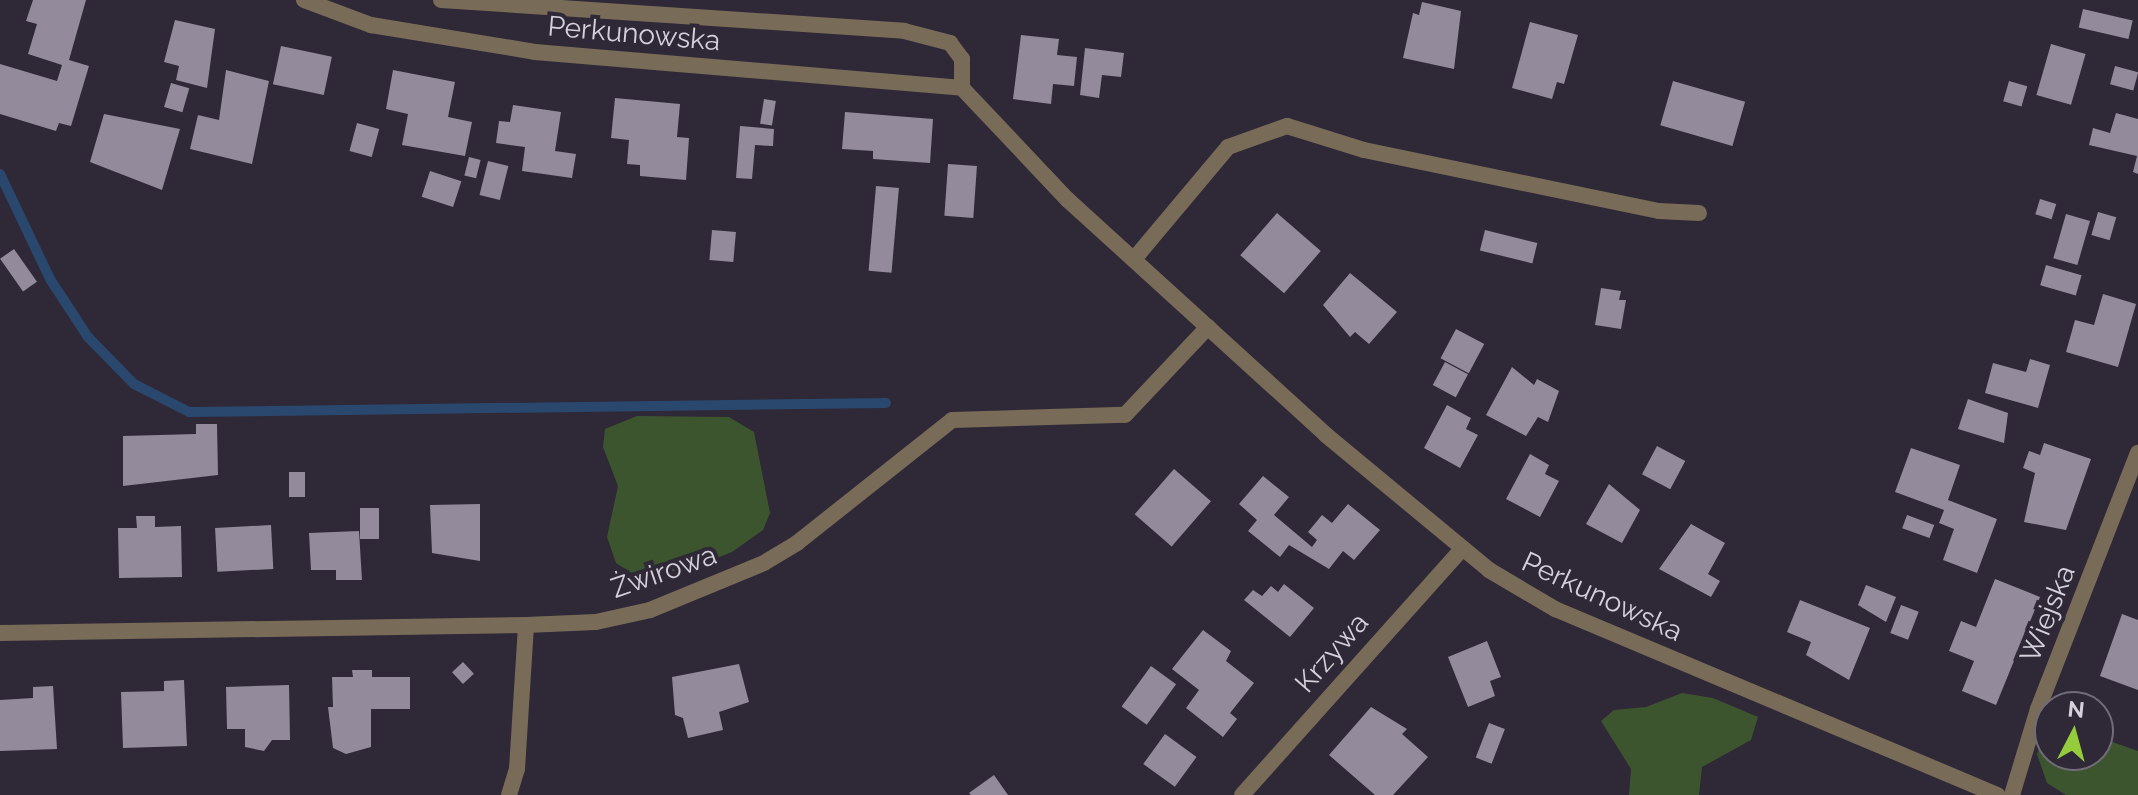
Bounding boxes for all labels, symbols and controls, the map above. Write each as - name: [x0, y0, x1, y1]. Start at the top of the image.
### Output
- street label: Perkunowska: [546, 10, 722, 58]
- street label: Żwirowa: [607, 538, 721, 606]
- street label: Perkunowska: [1516, 545, 1688, 649]
- street label: Wiejska: [2013, 561, 2083, 667]
- street label: Krzywa: [1288, 606, 1376, 700]
- north arrow: [2034, 691, 2114, 771]
- text: N: [2067, 695, 2086, 723]

